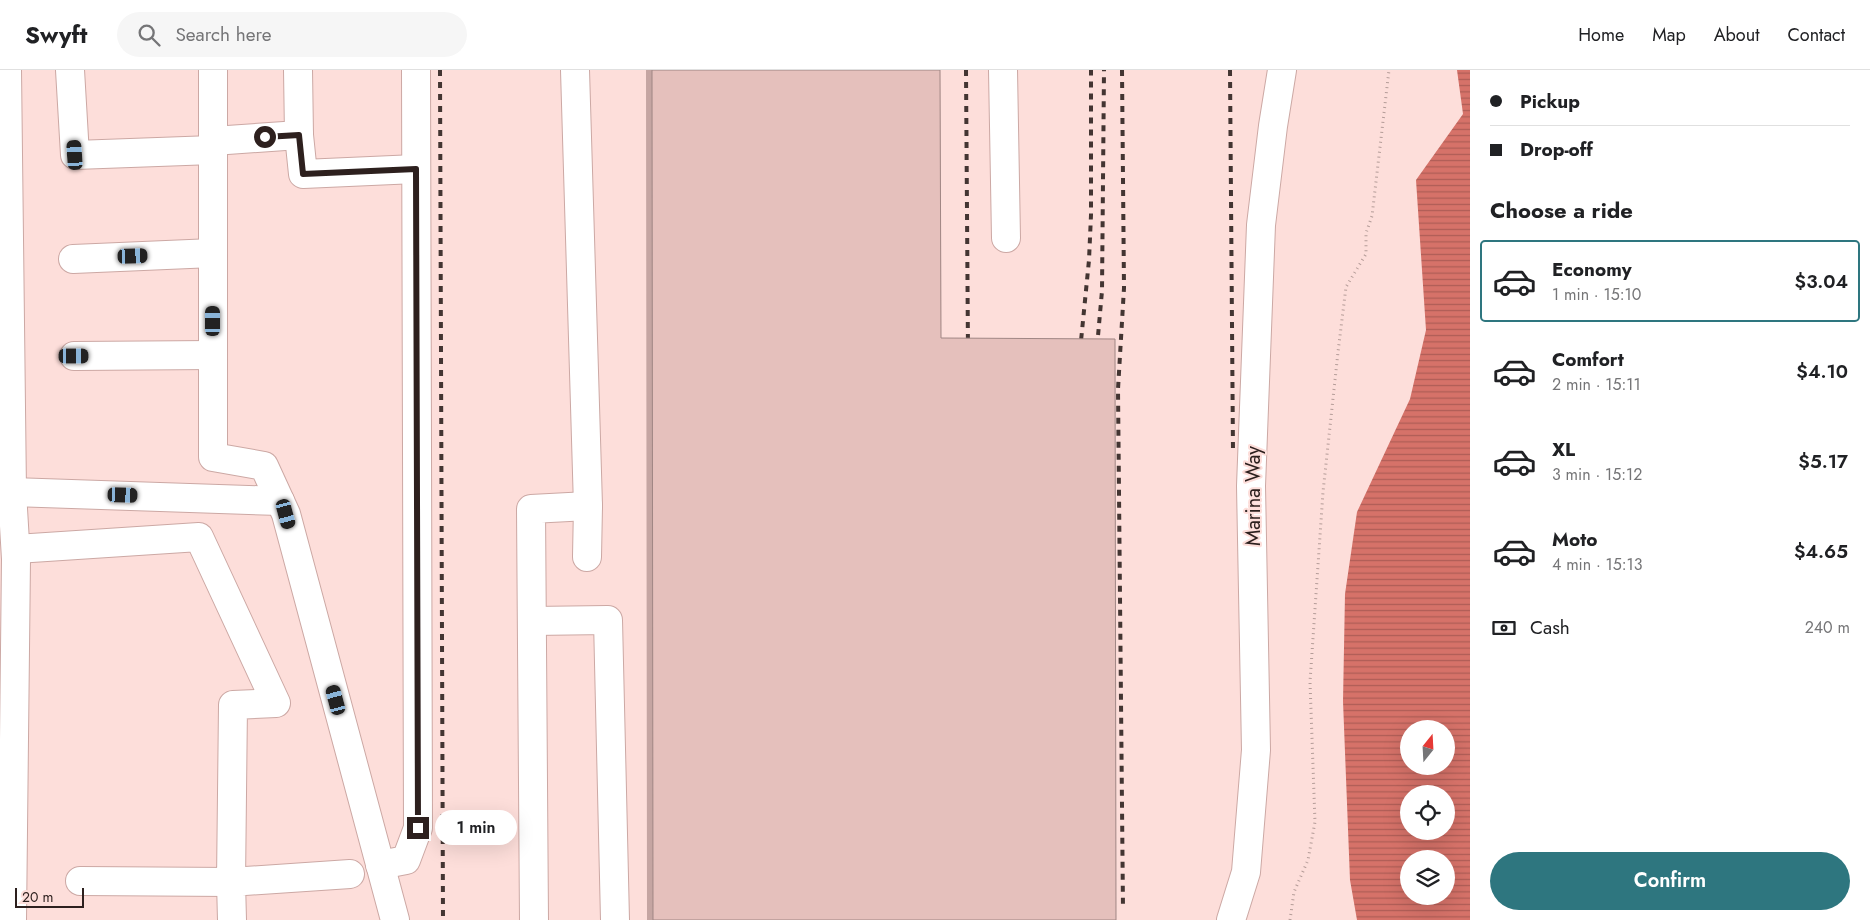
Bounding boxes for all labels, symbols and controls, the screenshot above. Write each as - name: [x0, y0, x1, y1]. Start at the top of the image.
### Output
- search box: [117, 12, 467, 57]
- text: Swyft: [25, 17, 87, 52]
- icon: search: [135, 21, 163, 49]
- text: Search here: [175, 21, 272, 48]
- text: Home: [1578, 22, 1624, 48]
- text: Map: [1652, 22, 1686, 48]
- text: About: [1714, 22, 1759, 48]
- text: Contact: [1787, 22, 1845, 48]
- text: Pickup: [1520, 88, 1580, 115]
- route start: [254, 126, 276, 148]
- text: Drop-off: [1520, 136, 1593, 163]
- car: [66, 140, 83, 170]
- text: Choose a ride: [1490, 194, 1633, 226]
- car: [117, 248, 148, 264]
- text: Economy: [1552, 256, 1632, 283]
- icon: car: [1492, 259, 1537, 304]
- text: $3.04: [1795, 268, 1848, 295]
- text: 1 min · 15:10: [1552, 283, 1641, 306]
- car: [205, 306, 220, 336]
- text: Comfort: [1552, 346, 1624, 373]
- car: [59, 349, 89, 364]
- icon: car: [1492, 349, 1537, 394]
- text: $4.10: [1796, 358, 1848, 385]
- text: 2 min · 15:11: [1552, 373, 1641, 396]
- text: XL: [1552, 436, 1575, 463]
- icon: car: [1492, 439, 1537, 484]
- street label: Marina Way: [1239, 446, 1268, 546]
- text: $5.17: [1798, 448, 1848, 475]
- text: 3 min · 15:12: [1552, 463, 1642, 486]
- car: [107, 487, 138, 503]
- car: [274, 498, 297, 530]
- text: Moto: [1552, 526, 1597, 553]
- icon: car: [1492, 529, 1537, 574]
- text: $4.65: [1794, 538, 1848, 565]
- text: 4 min · 15:13: [1552, 553, 1643, 576]
- icon: cash: [1490, 614, 1518, 642]
- text: Cash: [1530, 614, 1570, 641]
- text: 240 m: [1805, 616, 1850, 639]
- car: [324, 684, 347, 716]
- north arrow: [1400, 720, 1455, 775]
- map controls: [1400, 720, 1455, 905]
- button: locate: [1400, 785, 1455, 840]
- callout: 1 min: [436, 810, 518, 846]
- text: 1 min: [457, 816, 495, 839]
- route end: [407, 817, 429, 839]
- button: layers: [1400, 850, 1455, 905]
- button: Confirm: [1490, 852, 1850, 910]
- scale bar: [15, 885, 84, 908]
- text: 20 m: [22, 887, 54, 907]

